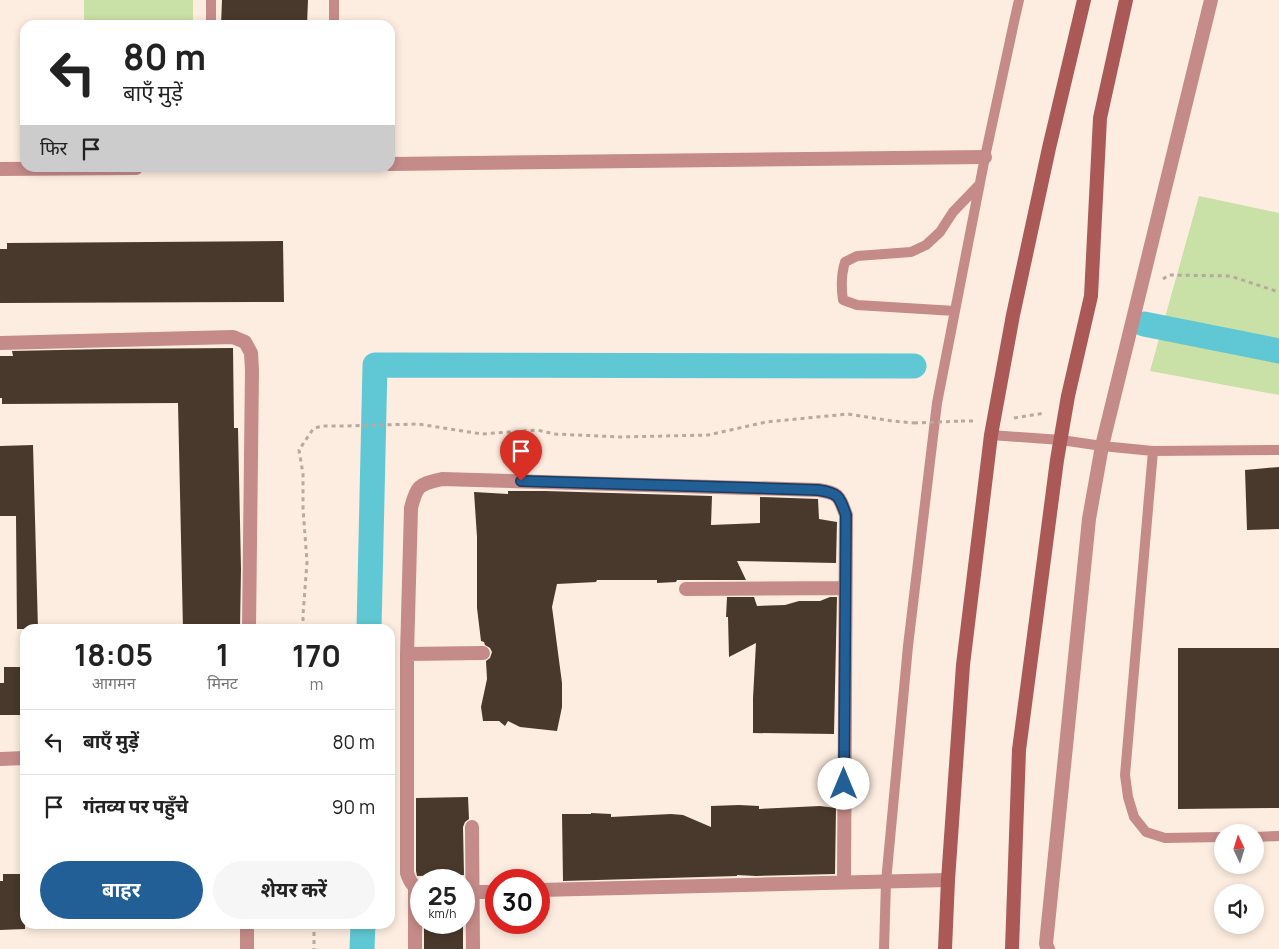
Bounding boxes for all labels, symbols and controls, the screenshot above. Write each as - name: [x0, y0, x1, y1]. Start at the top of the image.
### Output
- text: 80 m: [123, 33, 206, 81]
- icon: left: [40, 40, 105, 105]
- text: बाएँ मुड़ें: [123, 78, 183, 108]
- text: फिर: [40, 135, 67, 161]
- icon: arrive: [77, 135, 105, 163]
- pin: [500, 430, 542, 481]
- icon: arrive: [507, 437, 535, 465]
- text: 18:05: [74, 634, 153, 675]
- text: 1: [216, 634, 229, 675]
- text: 170: [292, 635, 341, 676]
- text: आगमन: [92, 672, 136, 694]
- text: मिनट: [207, 672, 238, 694]
- text: m: [310, 673, 323, 695]
- icon: left: [40, 728, 68, 756]
- text: बाएँ मुड़ें: [83, 728, 139, 754]
- text: 80 m: [332, 729, 375, 755]
- position arrow: [817, 757, 869, 809]
- icon: arrive: [40, 793, 68, 821]
- text: गंतव्य पर पहुँचे: [83, 793, 188, 819]
- text: 90 m: [332, 794, 375, 820]
- north arrow: [1214, 824, 1264, 874]
- map controls: [1214, 824, 1264, 934]
- button: बाहर: [40, 861, 203, 919]
- button: शेयर करें: [213, 861, 375, 919]
- speed limit sign: 30: [485, 869, 550, 934]
- text: 25: [428, 878, 457, 913]
- button: sound: [1214, 884, 1264, 934]
- text: km/h: [429, 905, 456, 922]

